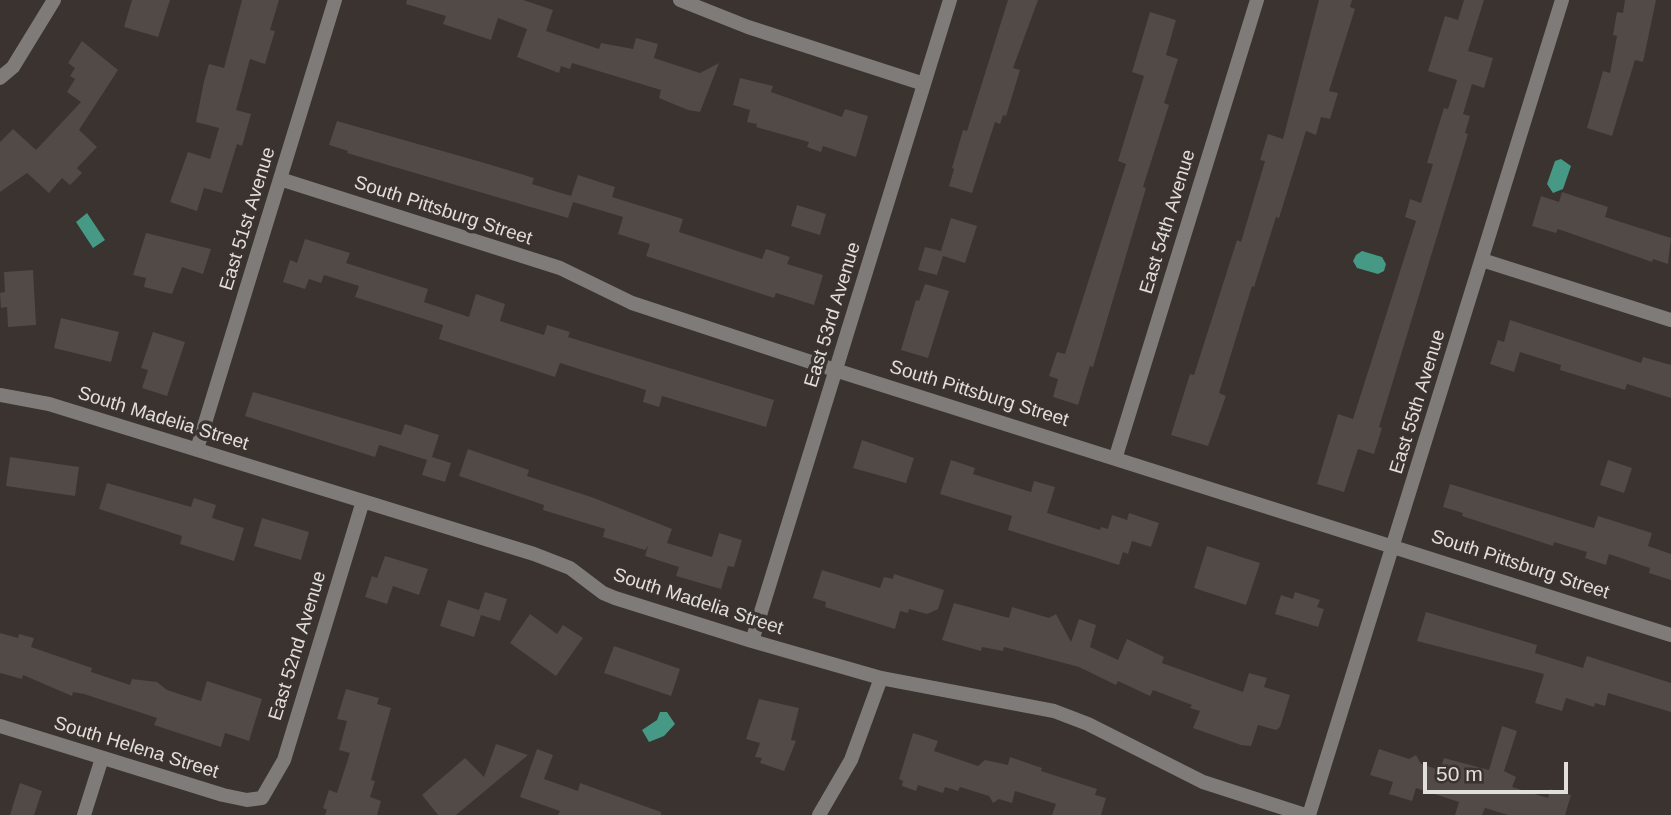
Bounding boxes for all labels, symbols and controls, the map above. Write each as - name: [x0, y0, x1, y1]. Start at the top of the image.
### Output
- street label: East 51st Avenue: [215, 145, 281, 293]
- street label: East 54th Avenue: [1135, 147, 1201, 297]
- street label: South Pittsburg Street: [351, 171, 535, 251]
- street label: East 53rd Avenue: [800, 240, 866, 390]
- street label: East 55th Avenue: [1385, 327, 1451, 477]
- street label: South Pittsburg Street: [887, 356, 1071, 432]
- street label: South Madelia Street: [75, 382, 251, 456]
- street label: South Pittsburg Street: [1428, 525, 1612, 605]
- street label: South Madelia Street: [610, 564, 786, 640]
- street label: East 52nd Avenue: [264, 569, 332, 723]
- street label: South Helena Street: [51, 712, 221, 784]
- scale bar: [1426, 748, 1571, 792]
- text: 50 m: [1436, 762, 1483, 785]

